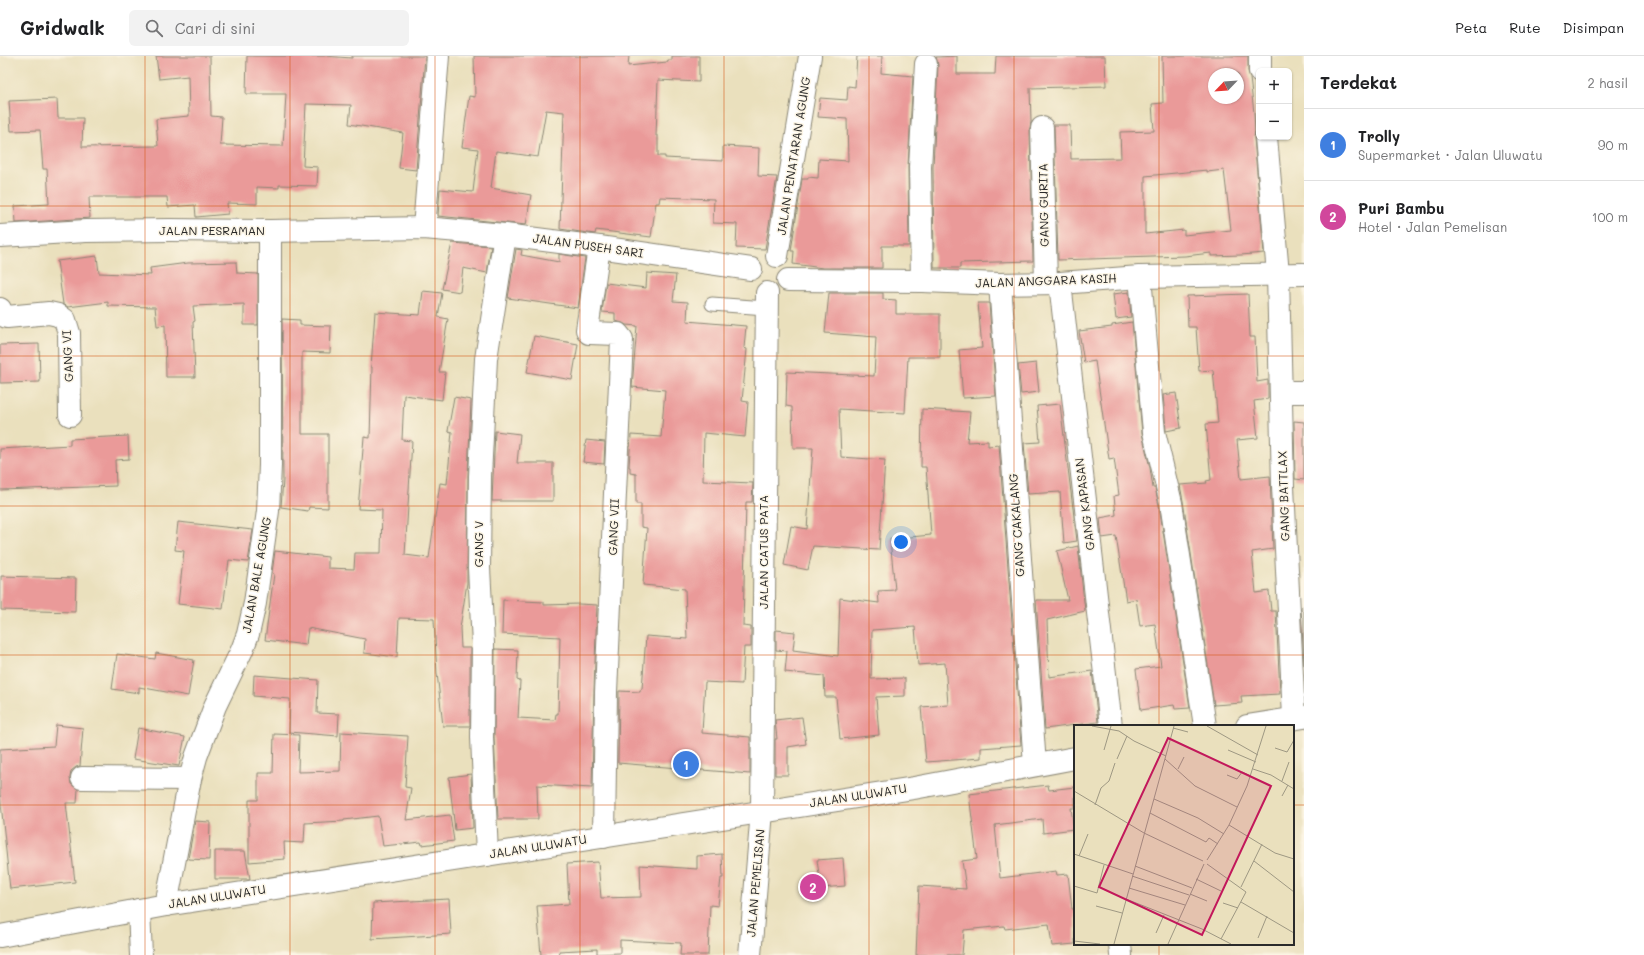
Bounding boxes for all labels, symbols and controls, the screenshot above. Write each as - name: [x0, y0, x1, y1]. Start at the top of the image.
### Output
- search box: [129, 10, 409, 46]
- text: Gridwalk: [20, 15, 105, 40]
- icon: search: [143, 17, 165, 39]
- text: Cari di sini: [175, 18, 255, 38]
- text: Peta: [1455, 18, 1487, 37]
- text: Rute: [1509, 18, 1541, 37]
- text: Disimpan: [1563, 18, 1624, 37]
- north arrow: [1208, 68, 1244, 104]
- map controls: [1256, 68, 1292, 140]
- button: +: [1256, 68, 1292, 104]
- text: Terdekat: [1320, 71, 1397, 93]
- text: 2 hasil: [1588, 74, 1628, 91]
- street label: JALAN PENATARAN AGUNG: [773, 75, 813, 236]
- button: −: [1256, 104, 1292, 140]
- text: Trolly: [1358, 126, 1400, 146]
- text: 1: [1330, 136, 1336, 153]
- text: 90 m: [1598, 136, 1628, 153]
- text: Supermarket · Jalan Uluwatu: [1358, 146, 1543, 163]
- street label: GANG GURITA: [1034, 163, 1052, 247]
- text: Puri Bambu: [1358, 198, 1445, 218]
- text: 2: [1329, 208, 1337, 225]
- text: 100 m: [1592, 208, 1628, 225]
- text: Hotel · Jalan Pemelisan: [1358, 218, 1507, 235]
- street label: JALAN PESRAMAN: [159, 222, 265, 238]
- street label: JALAN PUSEH SARI: [532, 229, 644, 261]
- street label: JALAN ANGGARA KASIH: [975, 270, 1117, 290]
- street label: GANG VI: [58, 330, 76, 382]
- street label: GANG BATTLAX: [1273, 451, 1293, 542]
- street label: GANG KAPASAN: [1070, 457, 1098, 551]
- street label: GANG CAKALANG: [1004, 473, 1028, 577]
- street label: JALAN CATUS PATA: [755, 495, 771, 609]
- street label: GANG VII: [604, 498, 622, 556]
- street label: JALAN BALE AGUNG: [238, 515, 274, 634]
- street label: GANG V: [470, 520, 486, 567]
- your location: [891, 532, 911, 552]
- inset map: [1074, 725, 1294, 945]
- pin: 1: [673, 749, 699, 779]
- street label: JALAN ULUWATU: [808, 779, 908, 811]
- street label: JALAN PEMELISAN: [742, 828, 768, 938]
- street label: JALAN ULUWATU: [488, 830, 588, 862]
- pin: 2: [800, 872, 826, 902]
- street label: JALAN ULUWATU: [167, 880, 267, 912]

